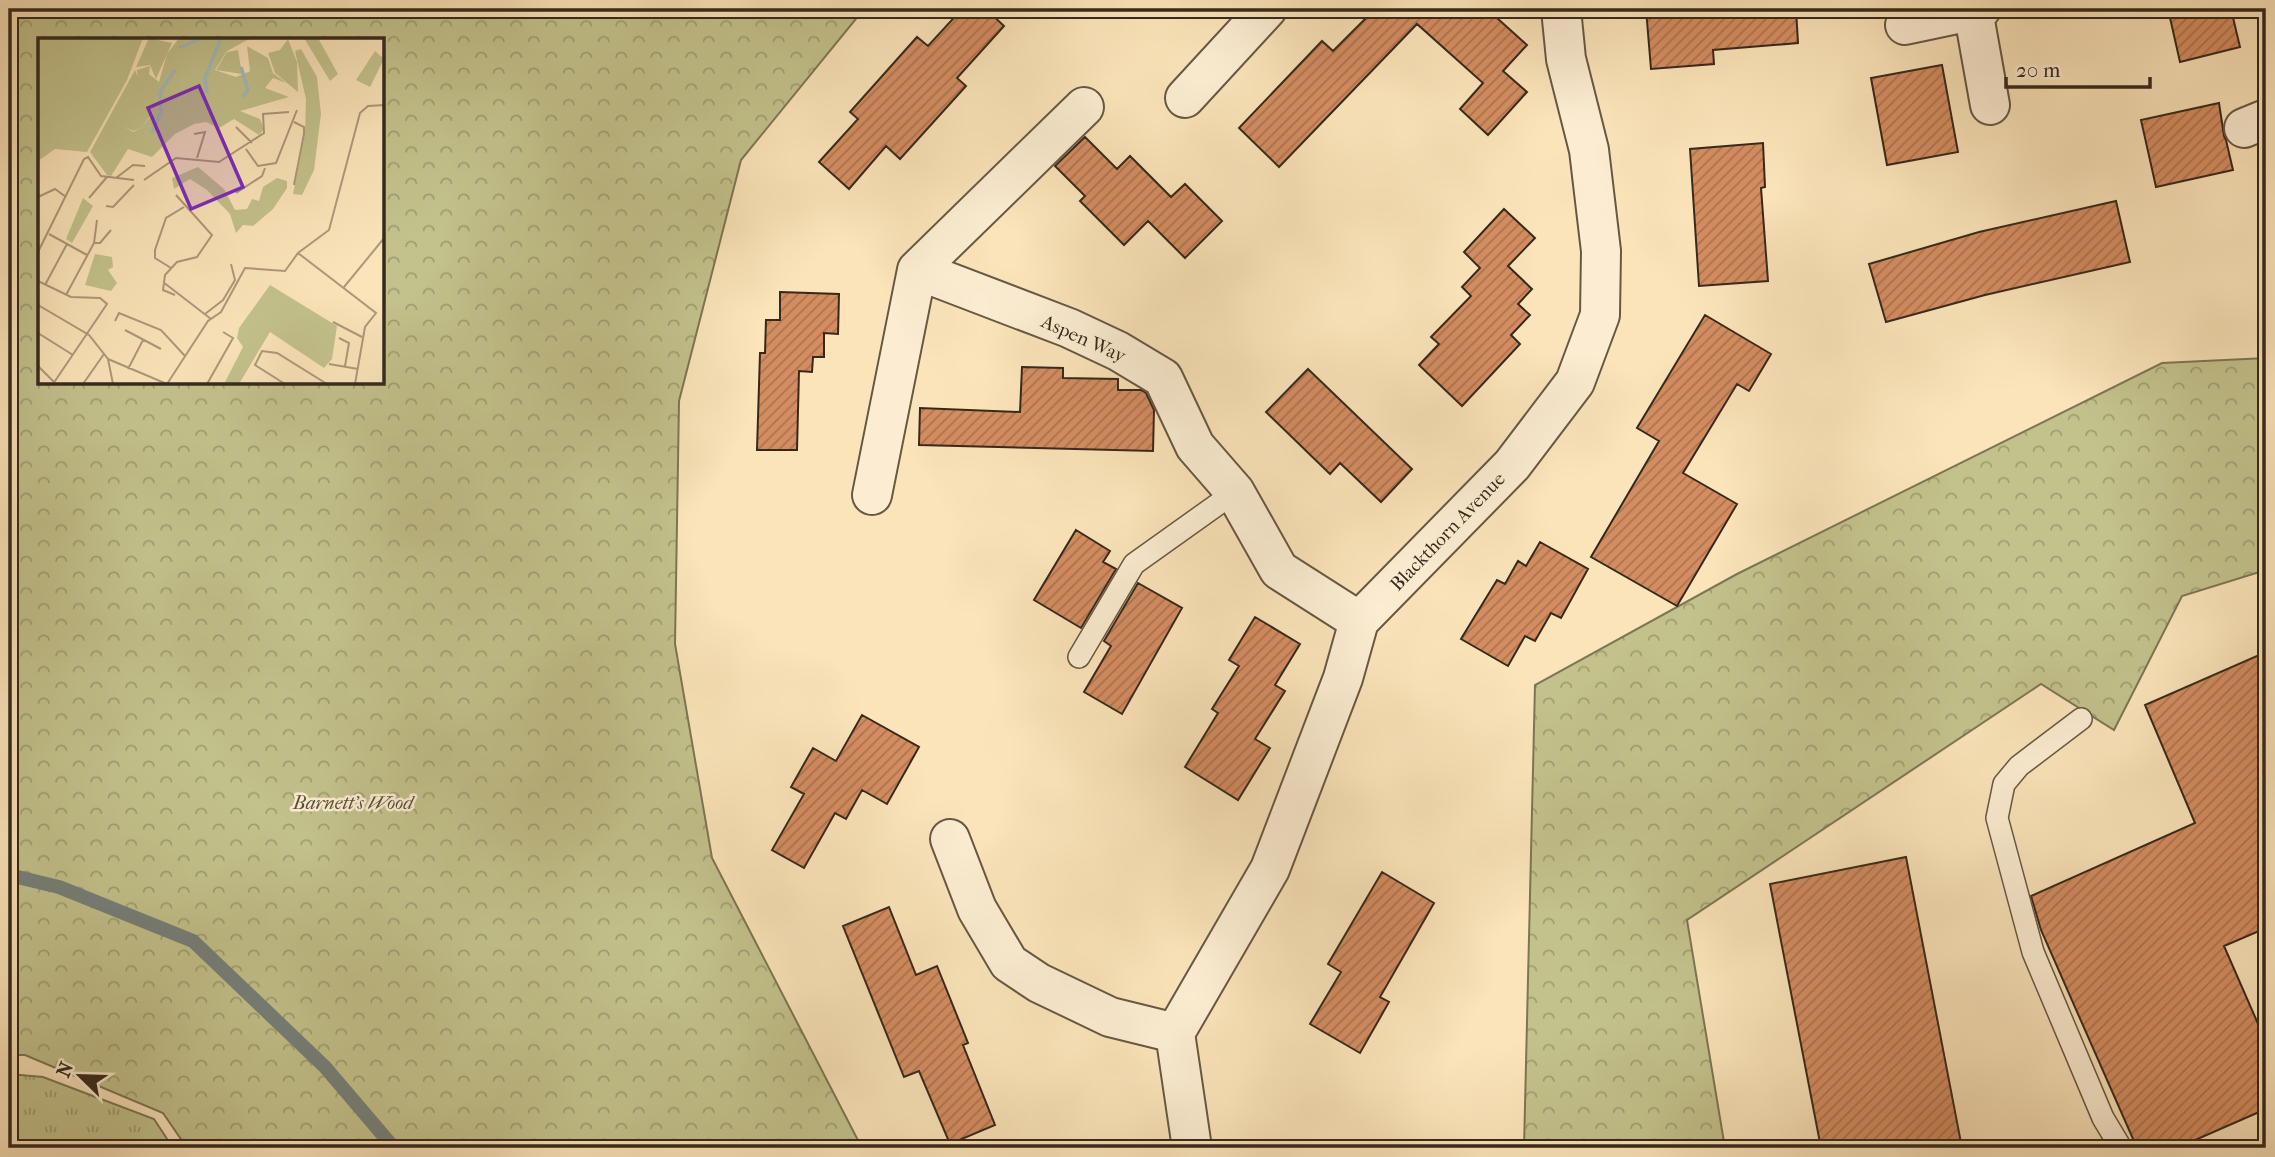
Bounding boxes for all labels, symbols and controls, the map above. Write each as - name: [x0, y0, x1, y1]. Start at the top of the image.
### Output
- inset map: [38, 38, 385, 385]
- scale bar: [2006, 46, 2149, 90]
- text: 20 m: [2016, 58, 2061, 82]
- street label: Aspen Way: [1037, 310, 1130, 368]
- street label: Blackthorn Avenue: [1386, 468, 1510, 595]
- park label: Barnett's Wood: [292, 792, 415, 814]
- north arrow: [46, 1042, 116, 1112]
- text: N: [52, 1058, 78, 1081]

